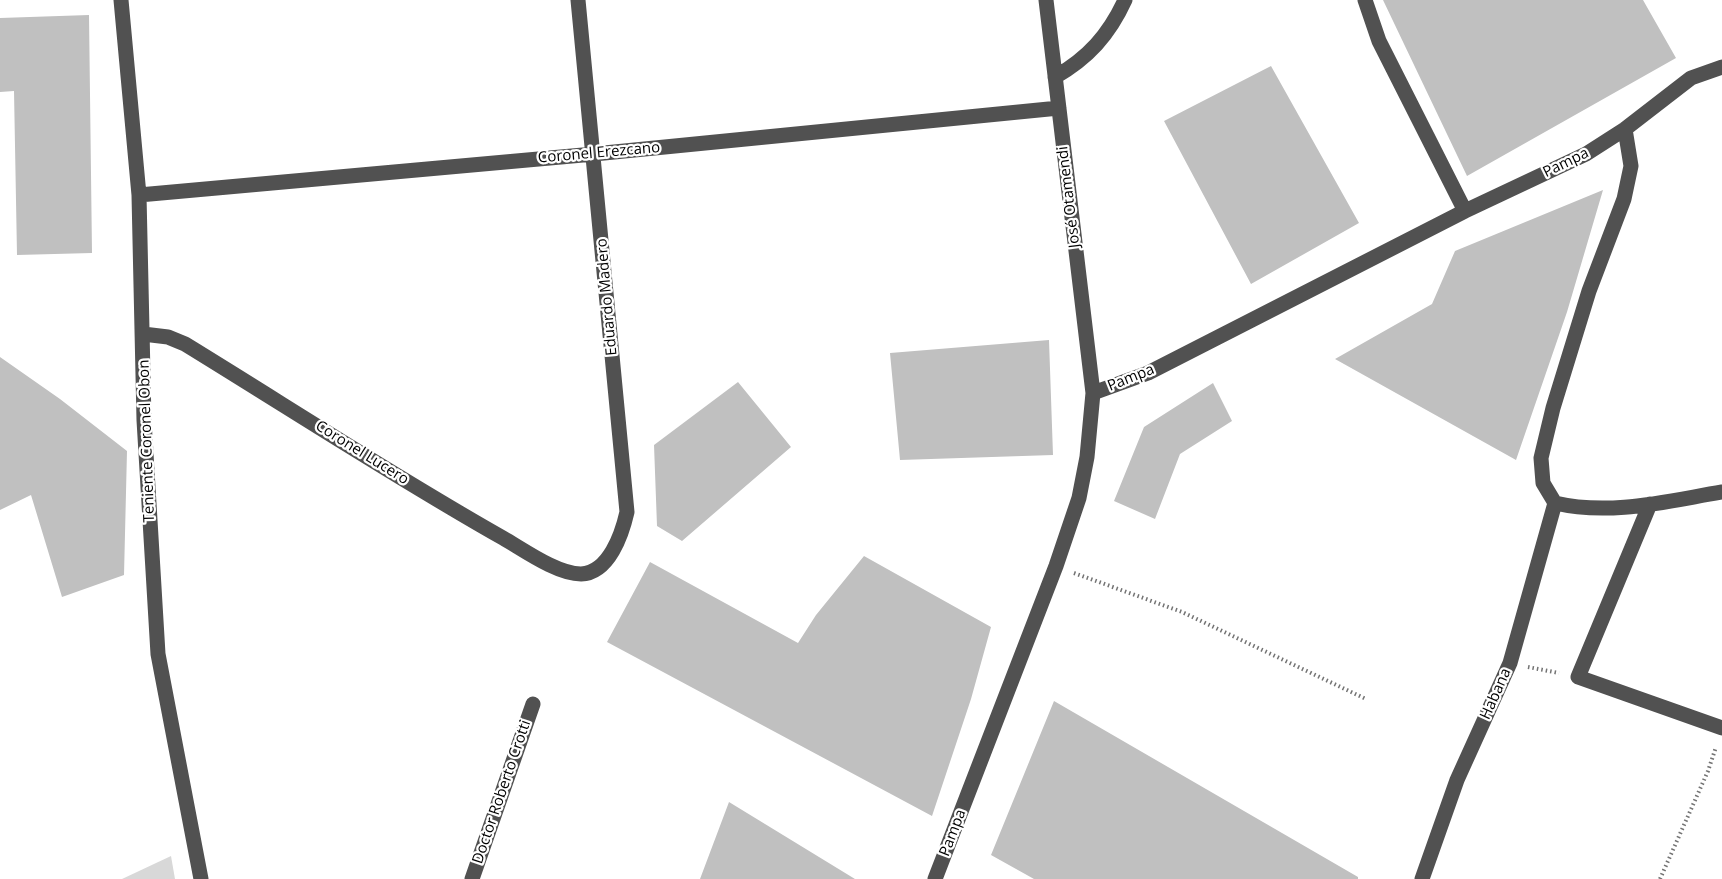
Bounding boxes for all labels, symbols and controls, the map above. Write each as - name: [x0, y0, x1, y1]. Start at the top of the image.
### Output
- street label: Coronel Erezcano: [537, 139, 661, 167]
- street label: Pampa: [1540, 144, 1592, 182]
- street label: José Otamendi: [1054, 145, 1084, 249]
- street label: Eduardo Madero: [593, 238, 621, 356]
- street label: Teniente Coronel Obon: [135, 359, 159, 523]
- street label: Pampa: [1105, 361, 1157, 395]
- street label: Coronel Lucero: [312, 417, 412, 489]
- street label: Habana: [1477, 665, 1515, 723]
- street label: Doctor Roberto Crotti: [469, 718, 535, 866]
- street label: Pampa: [936, 807, 970, 859]

